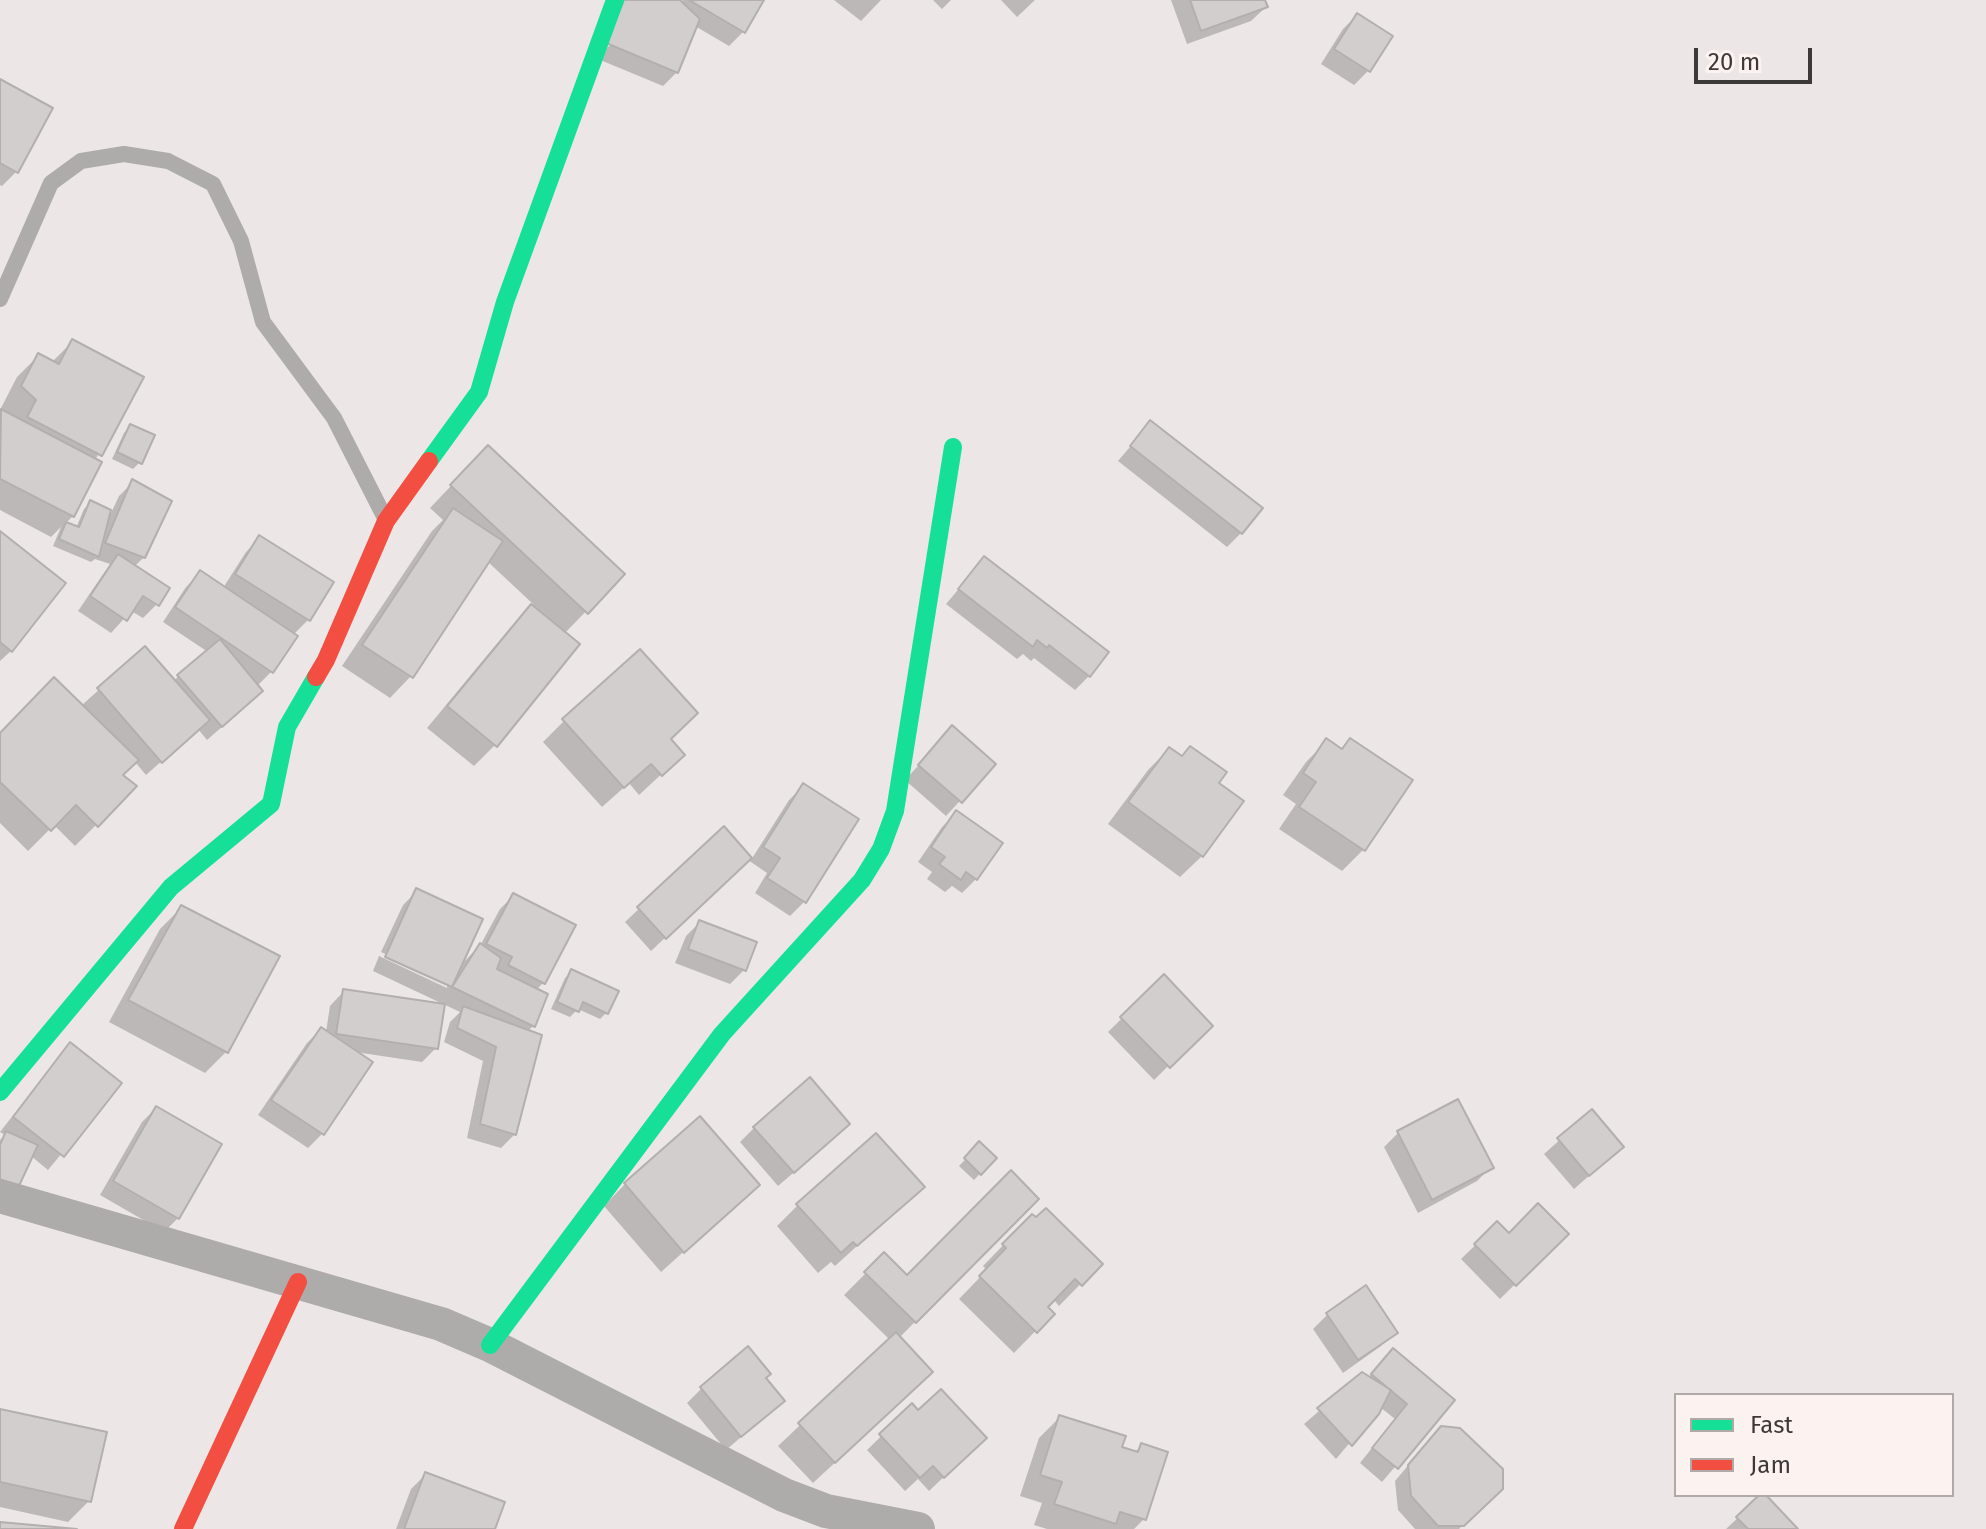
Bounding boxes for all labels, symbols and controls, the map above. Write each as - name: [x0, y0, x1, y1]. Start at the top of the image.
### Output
- scale bar: [1698, 32, 1816, 82]
- text: 20 m: [1708, 48, 1760, 76]
- legend: [1674, 1393, 1954, 1497]
- text: Fast: [1750, 1411, 1793, 1439]
- text: Jam: [1750, 1451, 1791, 1479]

